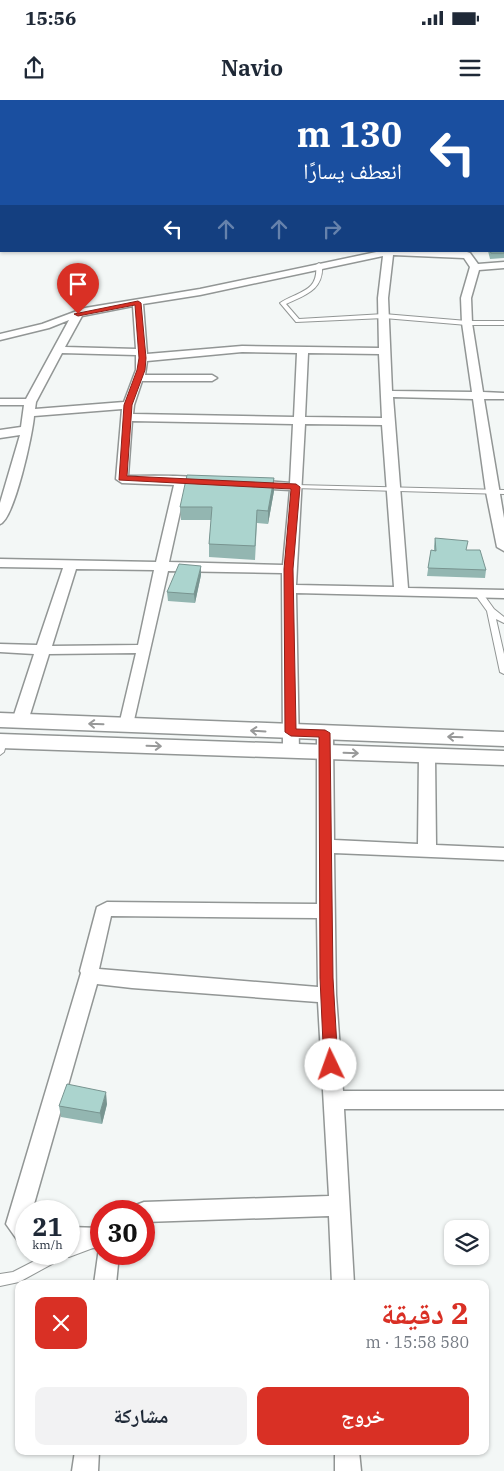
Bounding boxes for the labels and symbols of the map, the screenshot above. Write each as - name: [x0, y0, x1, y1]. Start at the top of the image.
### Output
- pin: [57, 263, 99, 314]
- one-way arrow: [88, 719, 104, 728]
- one-way arrow: [250, 726, 266, 735]
- one-way arrow: [448, 733, 464, 742]
- one-way arrow: [145, 741, 161, 751]
- one-way arrow: [342, 748, 359, 758]
- position arrow: [304, 1038, 356, 1090]
- speed limit sign: 30: [90, 1200, 155, 1265]

